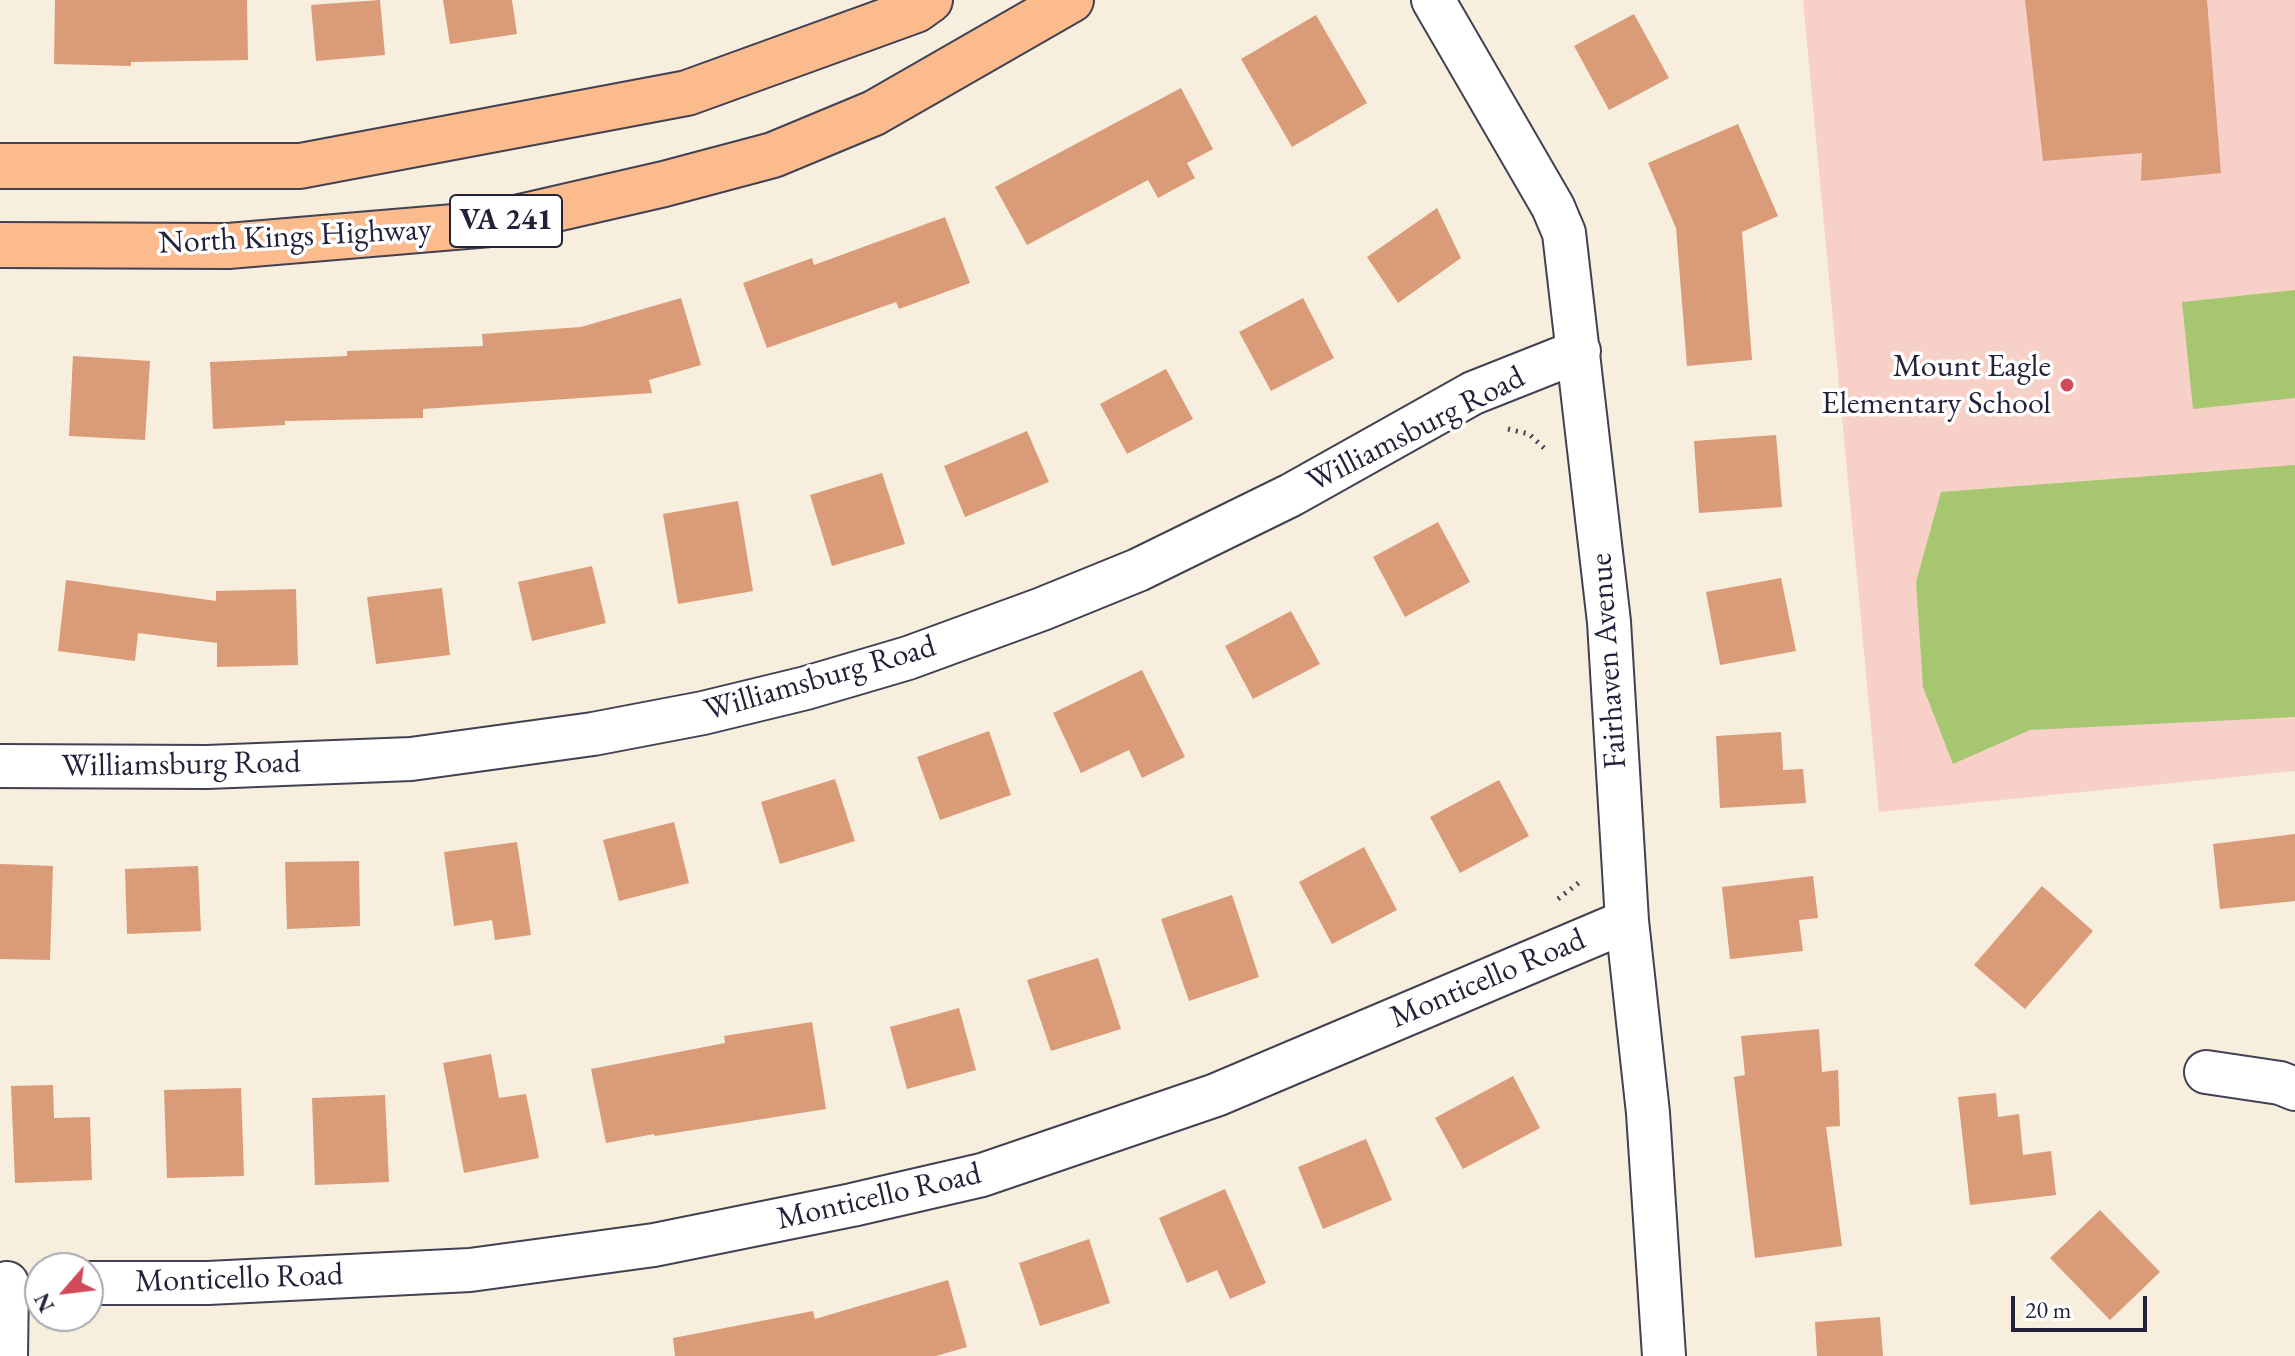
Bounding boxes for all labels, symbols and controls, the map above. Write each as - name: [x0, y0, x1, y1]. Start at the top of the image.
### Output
- road number: VA 241: [450, 195, 562, 247]
- street label: North Kings Highway: [158, 211, 432, 263]
- place label: Mount Eagle Elementary School: [1821, 348, 2051, 423]
- street label: Williamsburg Road: [1301, 359, 1531, 501]
- marker: Mount Eagle Elementary School: [2058, 376, 2076, 394]
- street label: Fairhaven Avenue: [1582, 552, 1636, 770]
- street label: Williamsburg Road: [700, 628, 940, 730]
- street label: Williamsburg Road: [61, 744, 301, 786]
- street label: Monticello Road: [1385, 921, 1591, 1037]
- street label: Monticello Road: [773, 1155, 985, 1239]
- north arrow: [24, 1252, 104, 1332]
- street label: Monticello Road: [134, 1256, 344, 1302]
- scale bar: [2015, 1280, 2151, 1330]
- text: N: [27, 1288, 61, 1317]
- text: 20 m: [2025, 1294, 2072, 1325]

